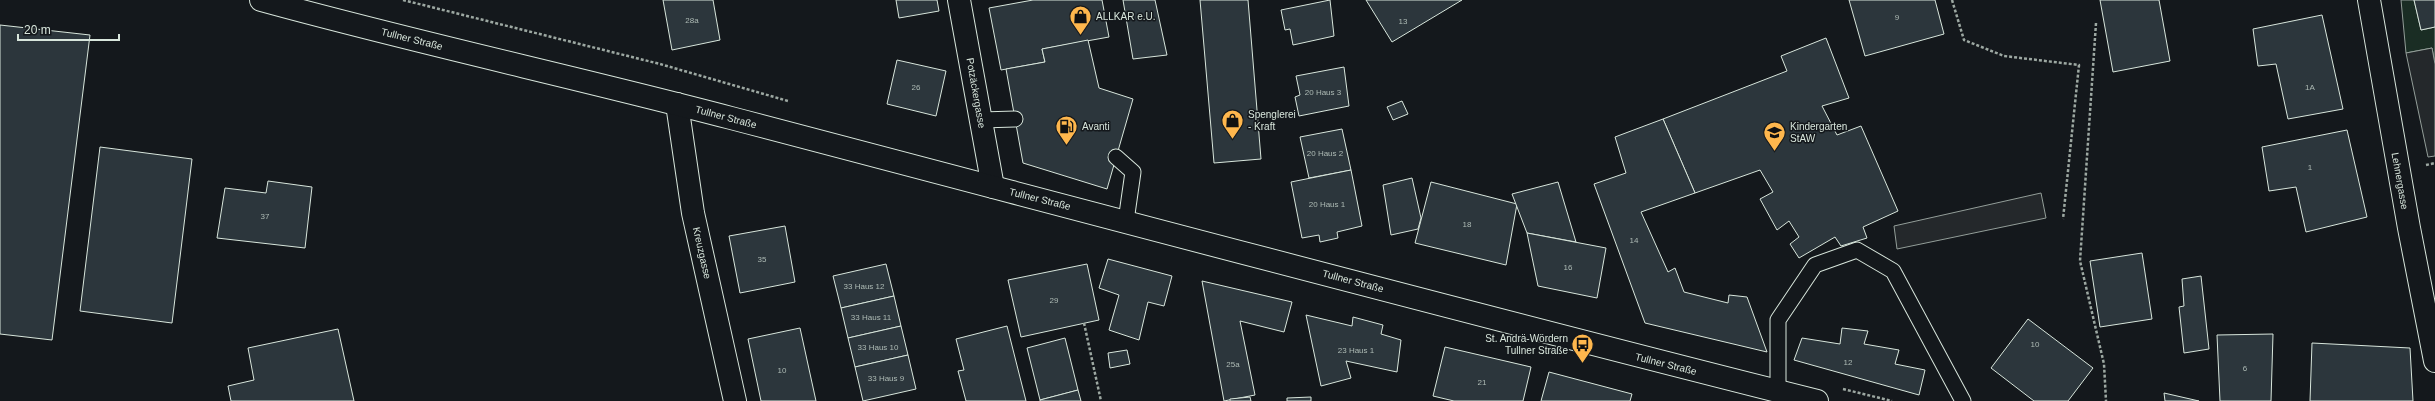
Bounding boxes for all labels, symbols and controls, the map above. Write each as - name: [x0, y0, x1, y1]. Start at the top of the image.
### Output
- shop icon: ALLKAR e.U.: [1068, 3, 1094, 36]
- place label: ALLKAR e.U.: [1096, 11, 1155, 22]
- house number: 9: [1895, 13, 1900, 22]
- scale bar: [18, 16, 119, 42]
- house number: 28a: [685, 16, 699, 25]
- house number: 13: [1399, 17, 1408, 26]
- text: 20 m: [24, 23, 51, 37]
- street label: Tullner Straße: [380, 26, 444, 52]
- street label: Potzäckergasse: [964, 57, 988, 129]
- house number: 26: [912, 83, 921, 92]
- house number: 1A: [2305, 83, 2316, 92]
- house number: 20 Haus 3: [1305, 88, 1342, 97]
- street label: Tullner Straße: [694, 104, 758, 131]
- shop icon: Spenglerei - Kraft: [1219, 107, 1245, 140]
- place label: Spenglerei - Kraft: [1248, 109, 1296, 132]
- fuel station icon: Avanti: [1053, 113, 1079, 146]
- school or university icon: Kindergarten StAW: [1762, 119, 1788, 152]
- place label: Avanti: [1082, 121, 1110, 132]
- place label: Kindergarten StAW: [1790, 121, 1847, 144]
- house number: 20 Haus 2: [1307, 149, 1344, 158]
- street label: Lehnergasse: [2390, 152, 2411, 211]
- house number: 1: [2308, 163, 2313, 172]
- street label: Tullner Straße: [1008, 186, 1072, 212]
- house number: 20 Haus 1: [1309, 200, 1346, 209]
- house number: 37: [261, 212, 270, 221]
- house number: 18: [1463, 220, 1472, 229]
- street label: Kreuzgasse: [691, 226, 713, 280]
- house number: 14: [1630, 236, 1639, 245]
- house number: 35: [758, 255, 767, 264]
- house number: 16: [1564, 263, 1573, 272]
- street label: Tullner Straße: [1321, 268, 1385, 295]
- house number: 33 Haus 12: [844, 282, 885, 291]
- house number: 29: [1050, 296, 1059, 305]
- house number: 33 Haus 11: [851, 313, 892, 322]
- bus stop icon: St. Andrä-Wördern Tullner Straße: [1570, 331, 1596, 364]
- place label: St. Andrä-Wördern Tullner Straße: [1485, 333, 1568, 356]
- house number: 10: [2031, 340, 2040, 349]
- house number: 33 Haus 10: [858, 343, 899, 352]
- house number: 23 Haus 1: [1338, 346, 1375, 355]
- street label: Tullner Straße: [1634, 351, 1698, 377]
- house number: 12: [1844, 358, 1853, 367]
- house number: 25a: [1226, 360, 1240, 369]
- house number: 6: [2243, 364, 2248, 373]
- house number: 10: [778, 366, 787, 375]
- house number: 33 Haus 9: [868, 374, 905, 383]
- house number: 21: [1478, 378, 1487, 387]

